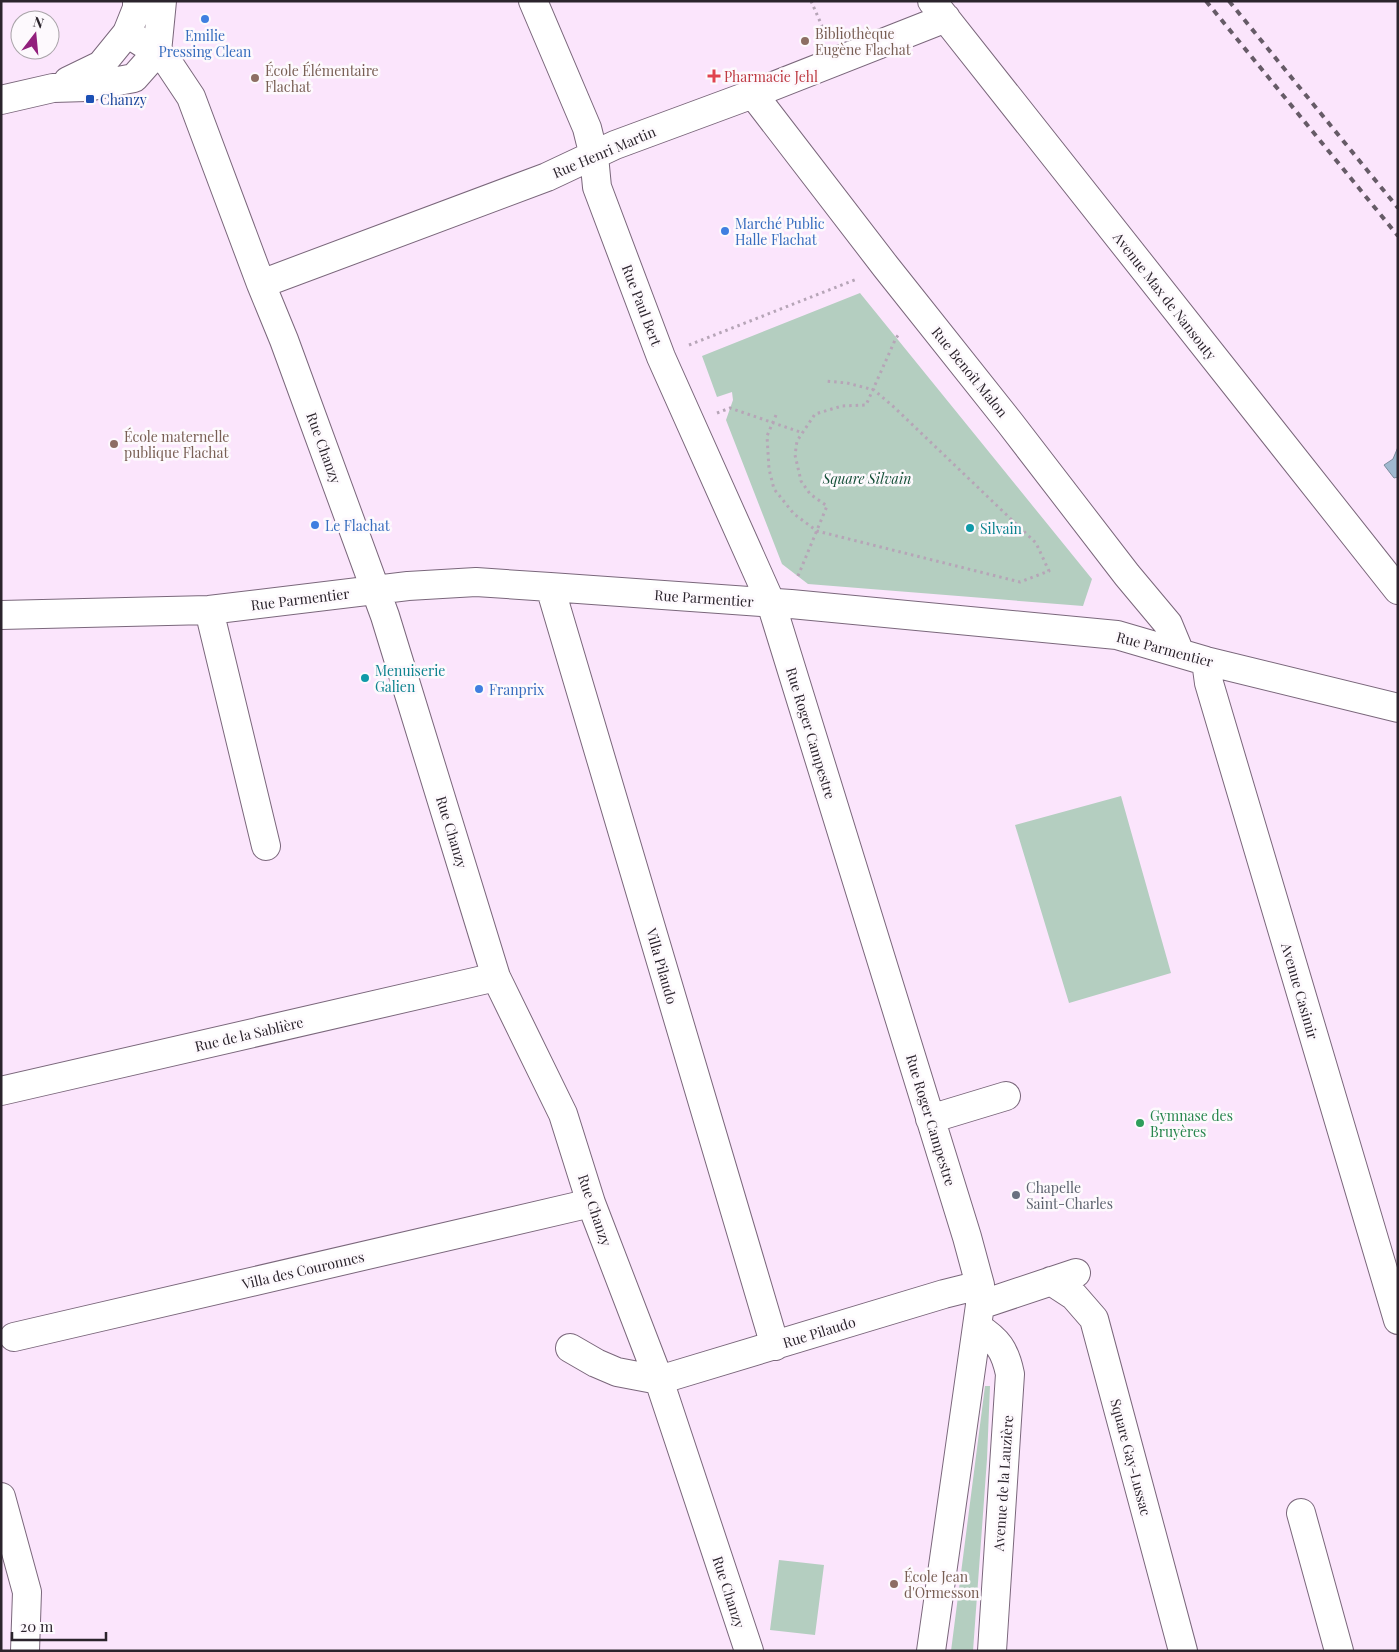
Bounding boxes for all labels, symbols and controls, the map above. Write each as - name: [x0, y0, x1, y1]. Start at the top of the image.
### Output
- north arrow: [10, 10, 60, 60]
- text: N: [31, 11, 46, 33]
- marker: Emilie Pressing Clean: [199, 13, 211, 25]
- place label: Bibliothèque Eugène Flachat: [815, 24, 912, 59]
- place label: Emilie Pressing Clean: [159, 26, 252, 61]
- marker: Bibliothèque Eugène Flachat: [799, 35, 811, 47]
- place label: École Élémentaire Flachat: [265, 61, 379, 96]
- place label: Pharmacie Jehl: [724, 67, 818, 86]
- marker: Pharmacie Jehl: [708, 70, 720, 82]
- marker: École Élémentaire Flachat: [249, 72, 261, 84]
- place label: Chanzy: [100, 90, 147, 109]
- marker: Chanzy: [84, 93, 96, 105]
- street label: Rue Henri Martin: [550, 121, 659, 182]
- place label: Marché Public Halle Flachat: [735, 214, 825, 249]
- marker: Marché Public Halle Flachat: [719, 225, 731, 237]
- street label: Avenue Max de Nansouty: [1109, 227, 1221, 364]
- street label: Rue Paul Bert: [618, 262, 667, 349]
- street label: Rue Benoît Malon: [928, 323, 1013, 422]
- street label: Rue Chanzy: [302, 410, 346, 486]
- place label: École maternelle publique Flachat: [124, 427, 230, 462]
- marker: École maternelle publique Flachat: [108, 438, 120, 450]
- park label: Square Silvain: [822, 469, 911, 488]
- place label: Le Flachat: [325, 516, 391, 535]
- marker: Le Flachat: [309, 519, 321, 531]
- place label: Silvain: [980, 519, 1023, 538]
- marker: Silvain: [964, 522, 976, 534]
- street label: Rue Parmentier: [250, 583, 351, 614]
- street label: Rue Parmentier: [654, 585, 755, 611]
- street label: Rue Parmentier: [1115, 627, 1216, 671]
- place label: Menuiserie Galien: [375, 661, 445, 696]
- street label: Rue Roger Campestre: [782, 665, 840, 801]
- marker: Menuiserie Galien: [359, 672, 371, 684]
- place label: Franprix: [489, 680, 545, 699]
- marker: Franprix: [473, 683, 485, 695]
- street label: Rue Chanzy: [432, 794, 472, 870]
- street label: Villa Pilaudo: [642, 925, 682, 1006]
- street label: Avenue Casimir: [1277, 940, 1323, 1042]
- street label: Rue de la Sablière: [193, 1012, 305, 1056]
- street label: Rue Roger Campestre: [902, 1052, 960, 1188]
- place label: Gymnase des Bruyères: [1150, 1106, 1233, 1141]
- marker: Gymnase des Bruyères: [1134, 1117, 1146, 1129]
- street label: Rue Chanzy: [574, 1172, 616, 1248]
- place label: Chapelle Saint-Charles: [1026, 1178, 1113, 1213]
- marker: Chapelle Saint-Charles: [1010, 1189, 1022, 1201]
- street label: Villa des Couronnes: [239, 1247, 366, 1294]
- street label: Rue Pilaudo: [780, 1312, 858, 1352]
- street label: Square Gay-Lussac: [1106, 1397, 1156, 1518]
- street label: Avenue de la Lauzière: [989, 1414, 1017, 1553]
- street label: Rue Chanzy: [708, 1554, 750, 1630]
- place label: École Jean d'Ormesson: [904, 1567, 980, 1602]
- marker: École Jean d'Ormesson: [888, 1578, 900, 1590]
- scale bar: [12, 1610, 106, 1642]
- text: 20 m: [20, 1616, 54, 1636]

